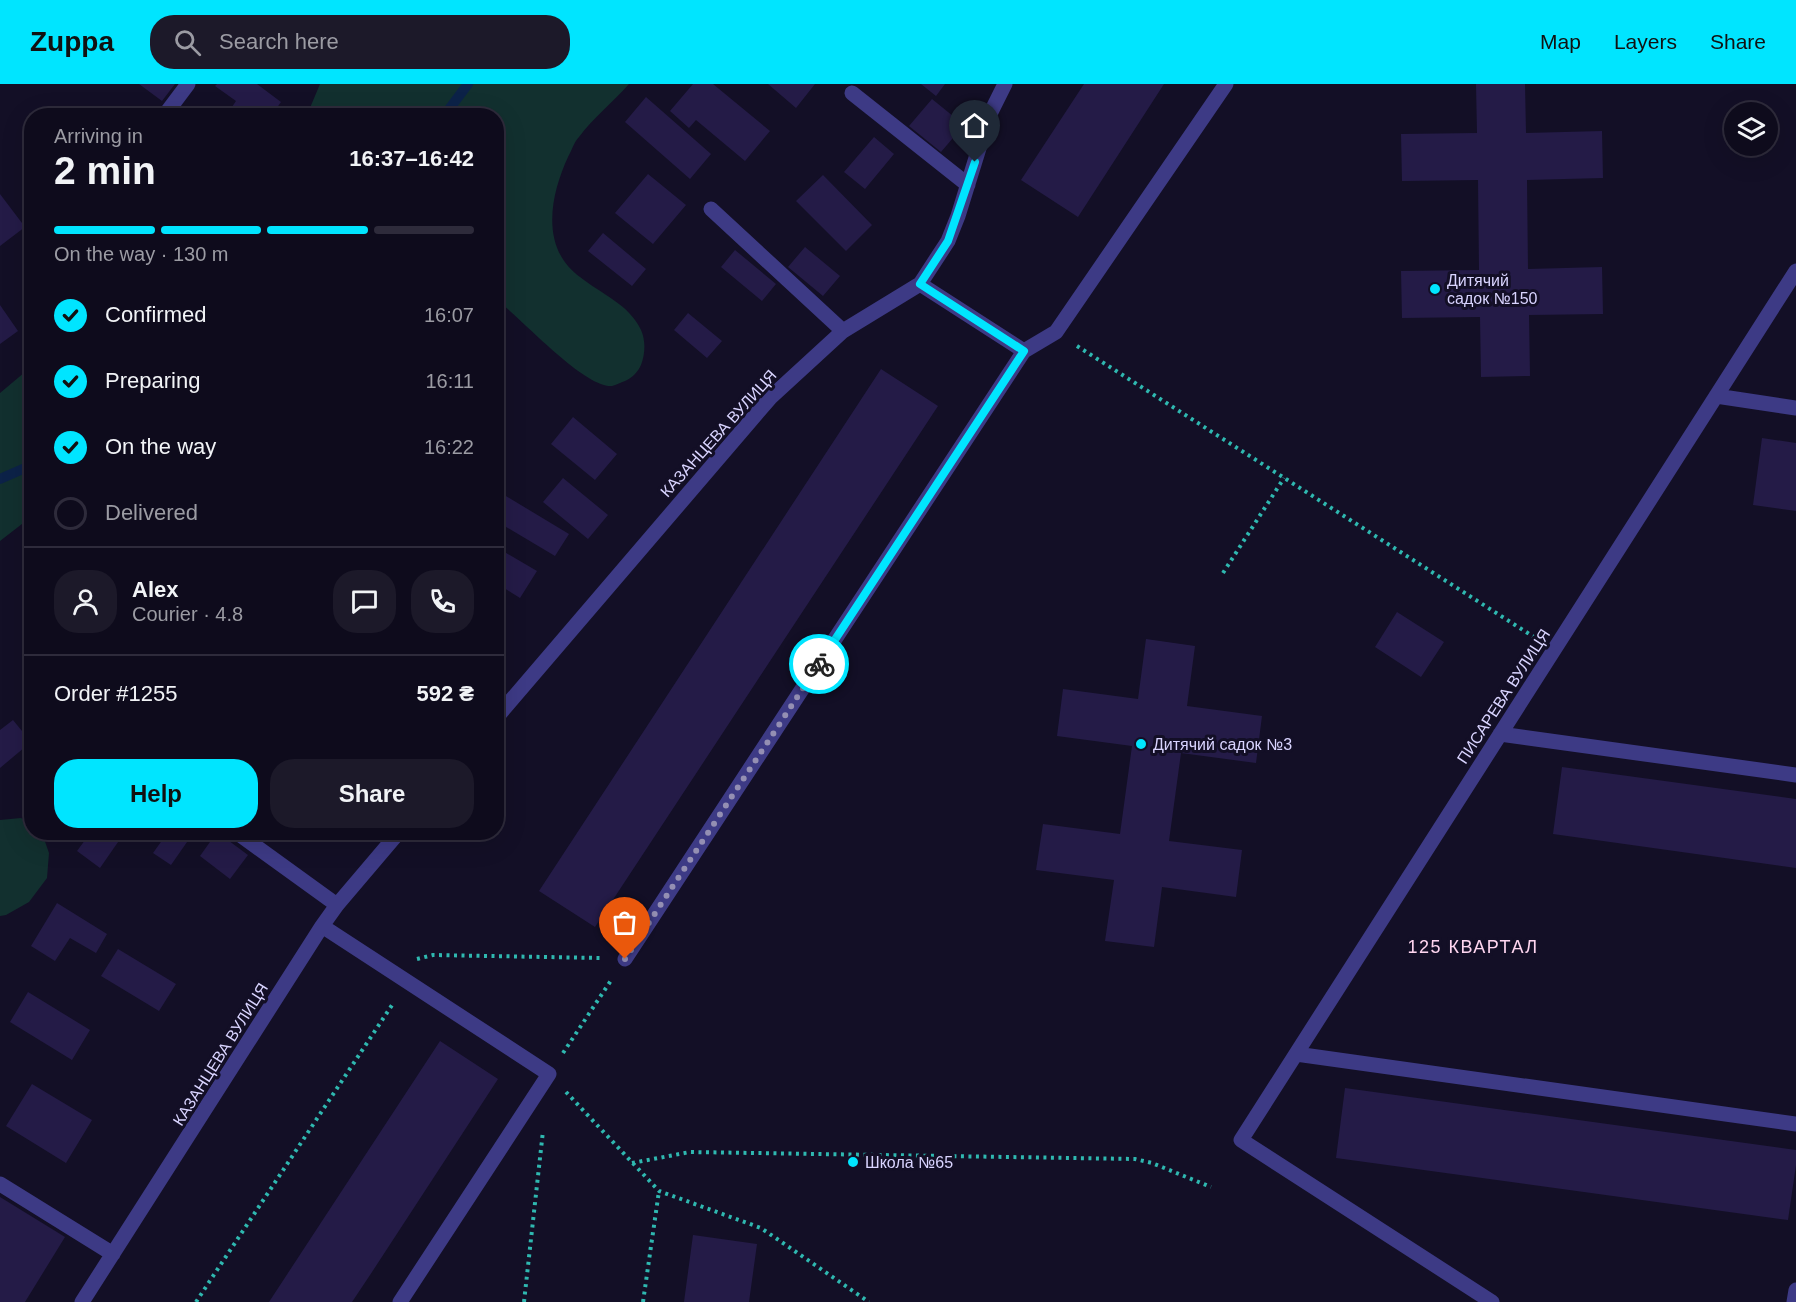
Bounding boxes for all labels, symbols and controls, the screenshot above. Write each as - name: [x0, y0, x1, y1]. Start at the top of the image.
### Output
- search box: [150, 15, 570, 69]
- text: Zuppa: [30, 26, 114, 57]
- icon: search: [171, 26, 204, 59]
- text: Search here: [219, 29, 339, 54]
- text: Map: [1540, 30, 1581, 53]
- text: Layers: [1614, 30, 1677, 53]
- text: Share: [1710, 30, 1766, 53]
- pin: [949, 100, 1000, 162]
- map controls: [1724, 102, 1778, 156]
- button: layers: [1724, 102, 1778, 156]
- icon: home: [958, 109, 991, 142]
- text: Arriving in: [54, 125, 143, 147]
- text: 16:37–16:42: [349, 146, 474, 171]
- text: 2 min: [54, 149, 156, 192]
- text: On the way · 130 m: [54, 243, 229, 265]
- place label: Дитячий садок №150: [1447, 272, 1538, 307]
- marker: Дитячий садок №150: [1428, 282, 1442, 296]
- icon: check: [54, 299, 87, 332]
- text: Confirmed: [105, 302, 206, 327]
- text: 16:07: [424, 304, 474, 326]
- icon: check: [54, 365, 87, 398]
- street label: КАЗАНЦЕВА ВУЛИЦЯ: [657, 366, 780, 500]
- text: Preparing: [105, 368, 200, 393]
- text: 16:11: [425, 370, 474, 392]
- icon: check: [54, 431, 87, 464]
- text: On the way: [105, 434, 216, 459]
- text: 16:22: [424, 436, 474, 458]
- text: Delivered: [105, 500, 198, 525]
- button: person: [54, 570, 117, 633]
- button: chat: [333, 570, 396, 633]
- button: phone: [411, 570, 474, 633]
- text: Alex: [132, 577, 178, 602]
- text: Courier · 4.8: [132, 603, 243, 625]
- street label: ПИСАРЕВА ВУЛИЦЯ: [1454, 626, 1553, 767]
- courier: [789, 634, 849, 694]
- icon: bike: [803, 648, 836, 681]
- text: Order #1255: [54, 681, 178, 706]
- text: 592 ₴: [417, 681, 474, 706]
- place label: Дитячий садок №3: [1153, 736, 1292, 753]
- marker: Дитячий садок №3: [1134, 737, 1148, 751]
- button: Help: [54, 759, 258, 828]
- button: Share: [270, 759, 474, 828]
- pin: [599, 897, 650, 959]
- icon: bag: [608, 906, 641, 939]
- district label: 125 КВАРТАЛ: [1407, 937, 1539, 957]
- street label: КАЗАНЦЕВА ВУЛИЦЯ: [170, 980, 271, 1129]
- place label: Школа №65: [865, 1154, 953, 1171]
- marker: Школа №65: [846, 1155, 860, 1169]

